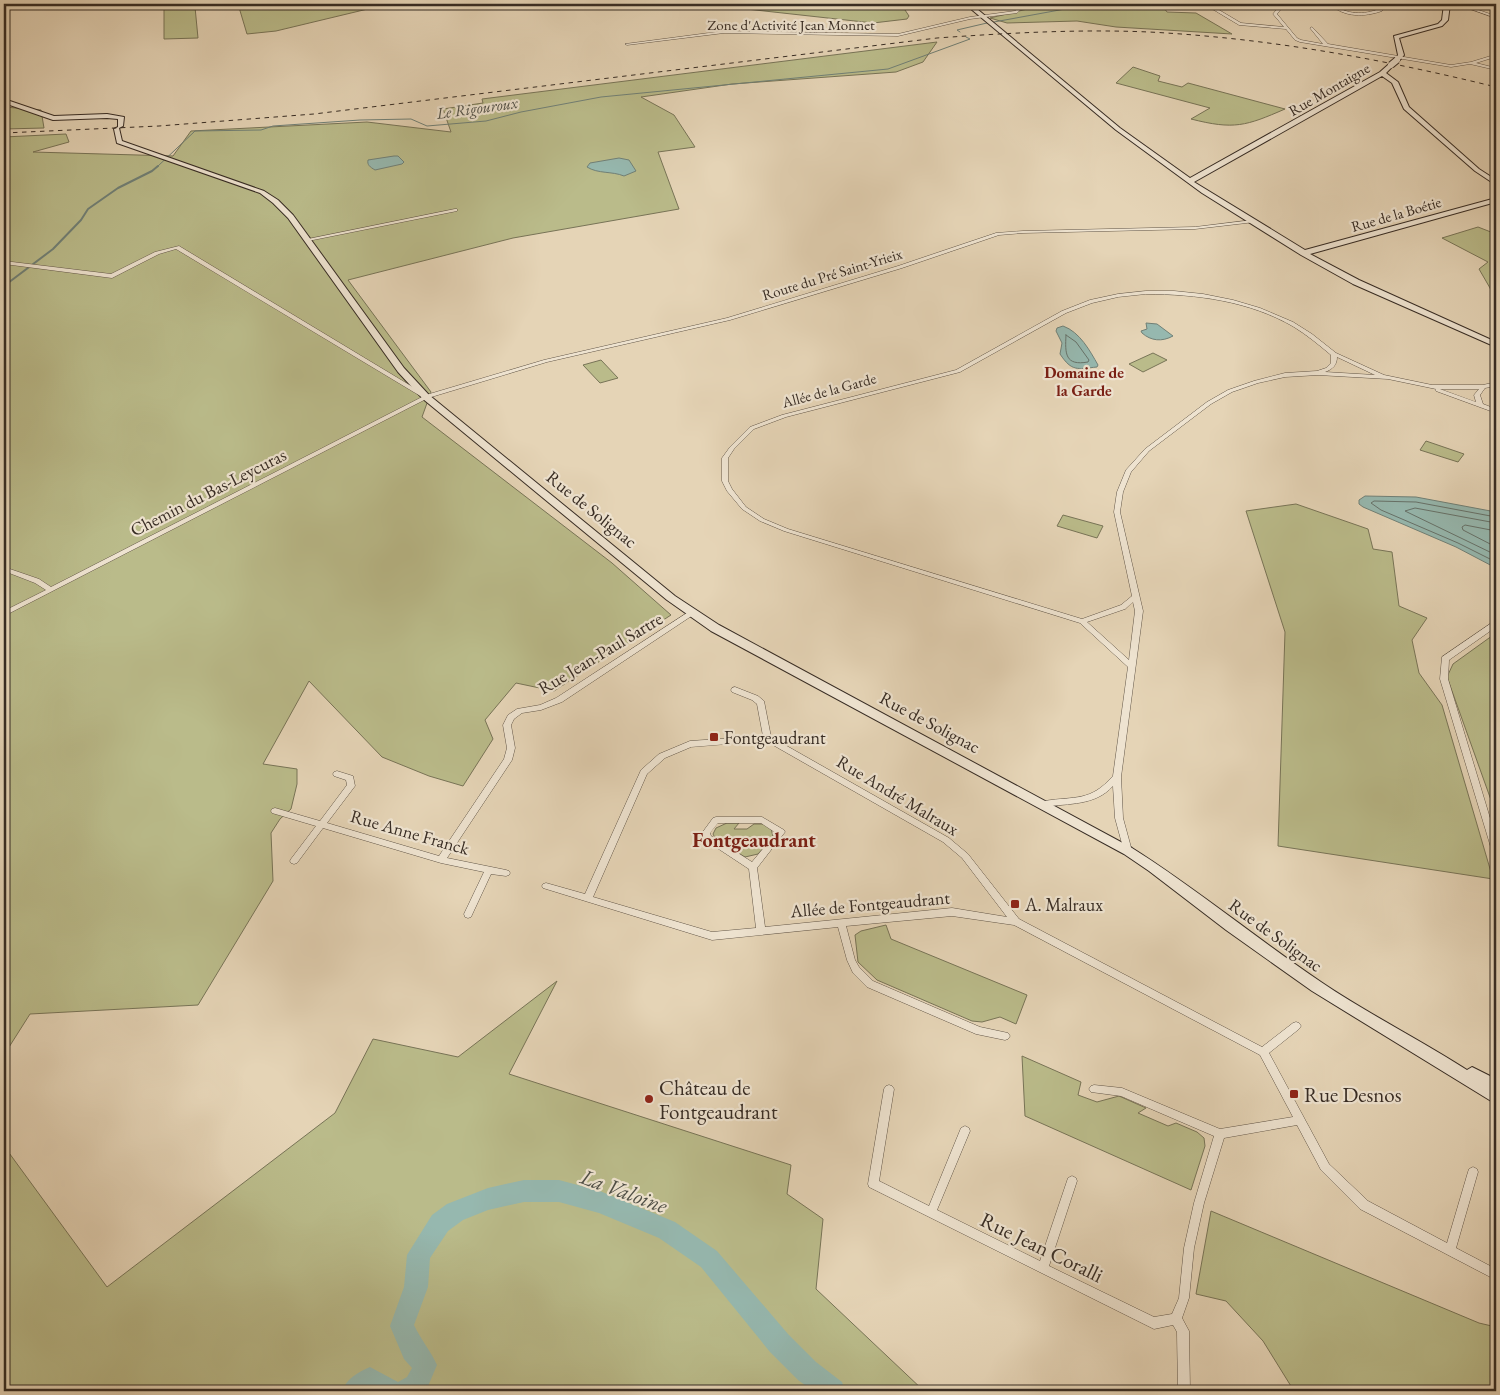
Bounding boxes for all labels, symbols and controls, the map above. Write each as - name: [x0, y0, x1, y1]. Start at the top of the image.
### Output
- street label: Zone d'Activité Jean Monnet: [707, 15, 875, 34]
- street label: Rue Montaigne: [1285, 58, 1373, 120]
- water label: Le Rigouroux: [434, 92, 520, 124]
- street label: Rue de la Boétie: [1349, 192, 1443, 236]
- street label: Route du Pré Saint-Yrieix: [760, 243, 905, 304]
- district label: Domaine de la Garde: [1044, 362, 1124, 401]
- street label: Allée de la Garde: [779, 368, 878, 412]
- street label: Chemin du Bas-Leycuras: [126, 443, 290, 541]
- street label: Rue de Solignac: [542, 465, 642, 553]
- street label: Rue Jean-Paul Sartre: [533, 607, 667, 699]
- street label: Rue de Solignac: [876, 686, 984, 758]
- place label: Fontgeaudrant: [724, 726, 826, 749]
- marker: Fontgeaudrant: [708, 731, 720, 743]
- street label: Rue André Malraux: [833, 749, 963, 841]
- street label: Rue Anne Franck: [348, 804, 473, 860]
- district label: Fontgeaudrant: [692, 827, 816, 853]
- street label: Allée de Fontgeaudrant: [788, 886, 951, 923]
- place label: A. Malraux: [1024, 893, 1103, 916]
- street label: Rue de Solignac: [1225, 893, 1327, 977]
- marker: A. Malraux: [1009, 898, 1021, 910]
- place label: Château de Fontgeaudrant: [659, 1074, 778, 1125]
- place label: Rue Desnos: [1304, 1081, 1402, 1108]
- marker: Rue Desnos: [1288, 1088, 1300, 1100]
- marker: Château de Fontgeaudrant: [643, 1093, 655, 1105]
- water label: La Valoine: [576, 1162, 672, 1220]
- street label: Rue Jean Coralli: [976, 1206, 1108, 1288]

